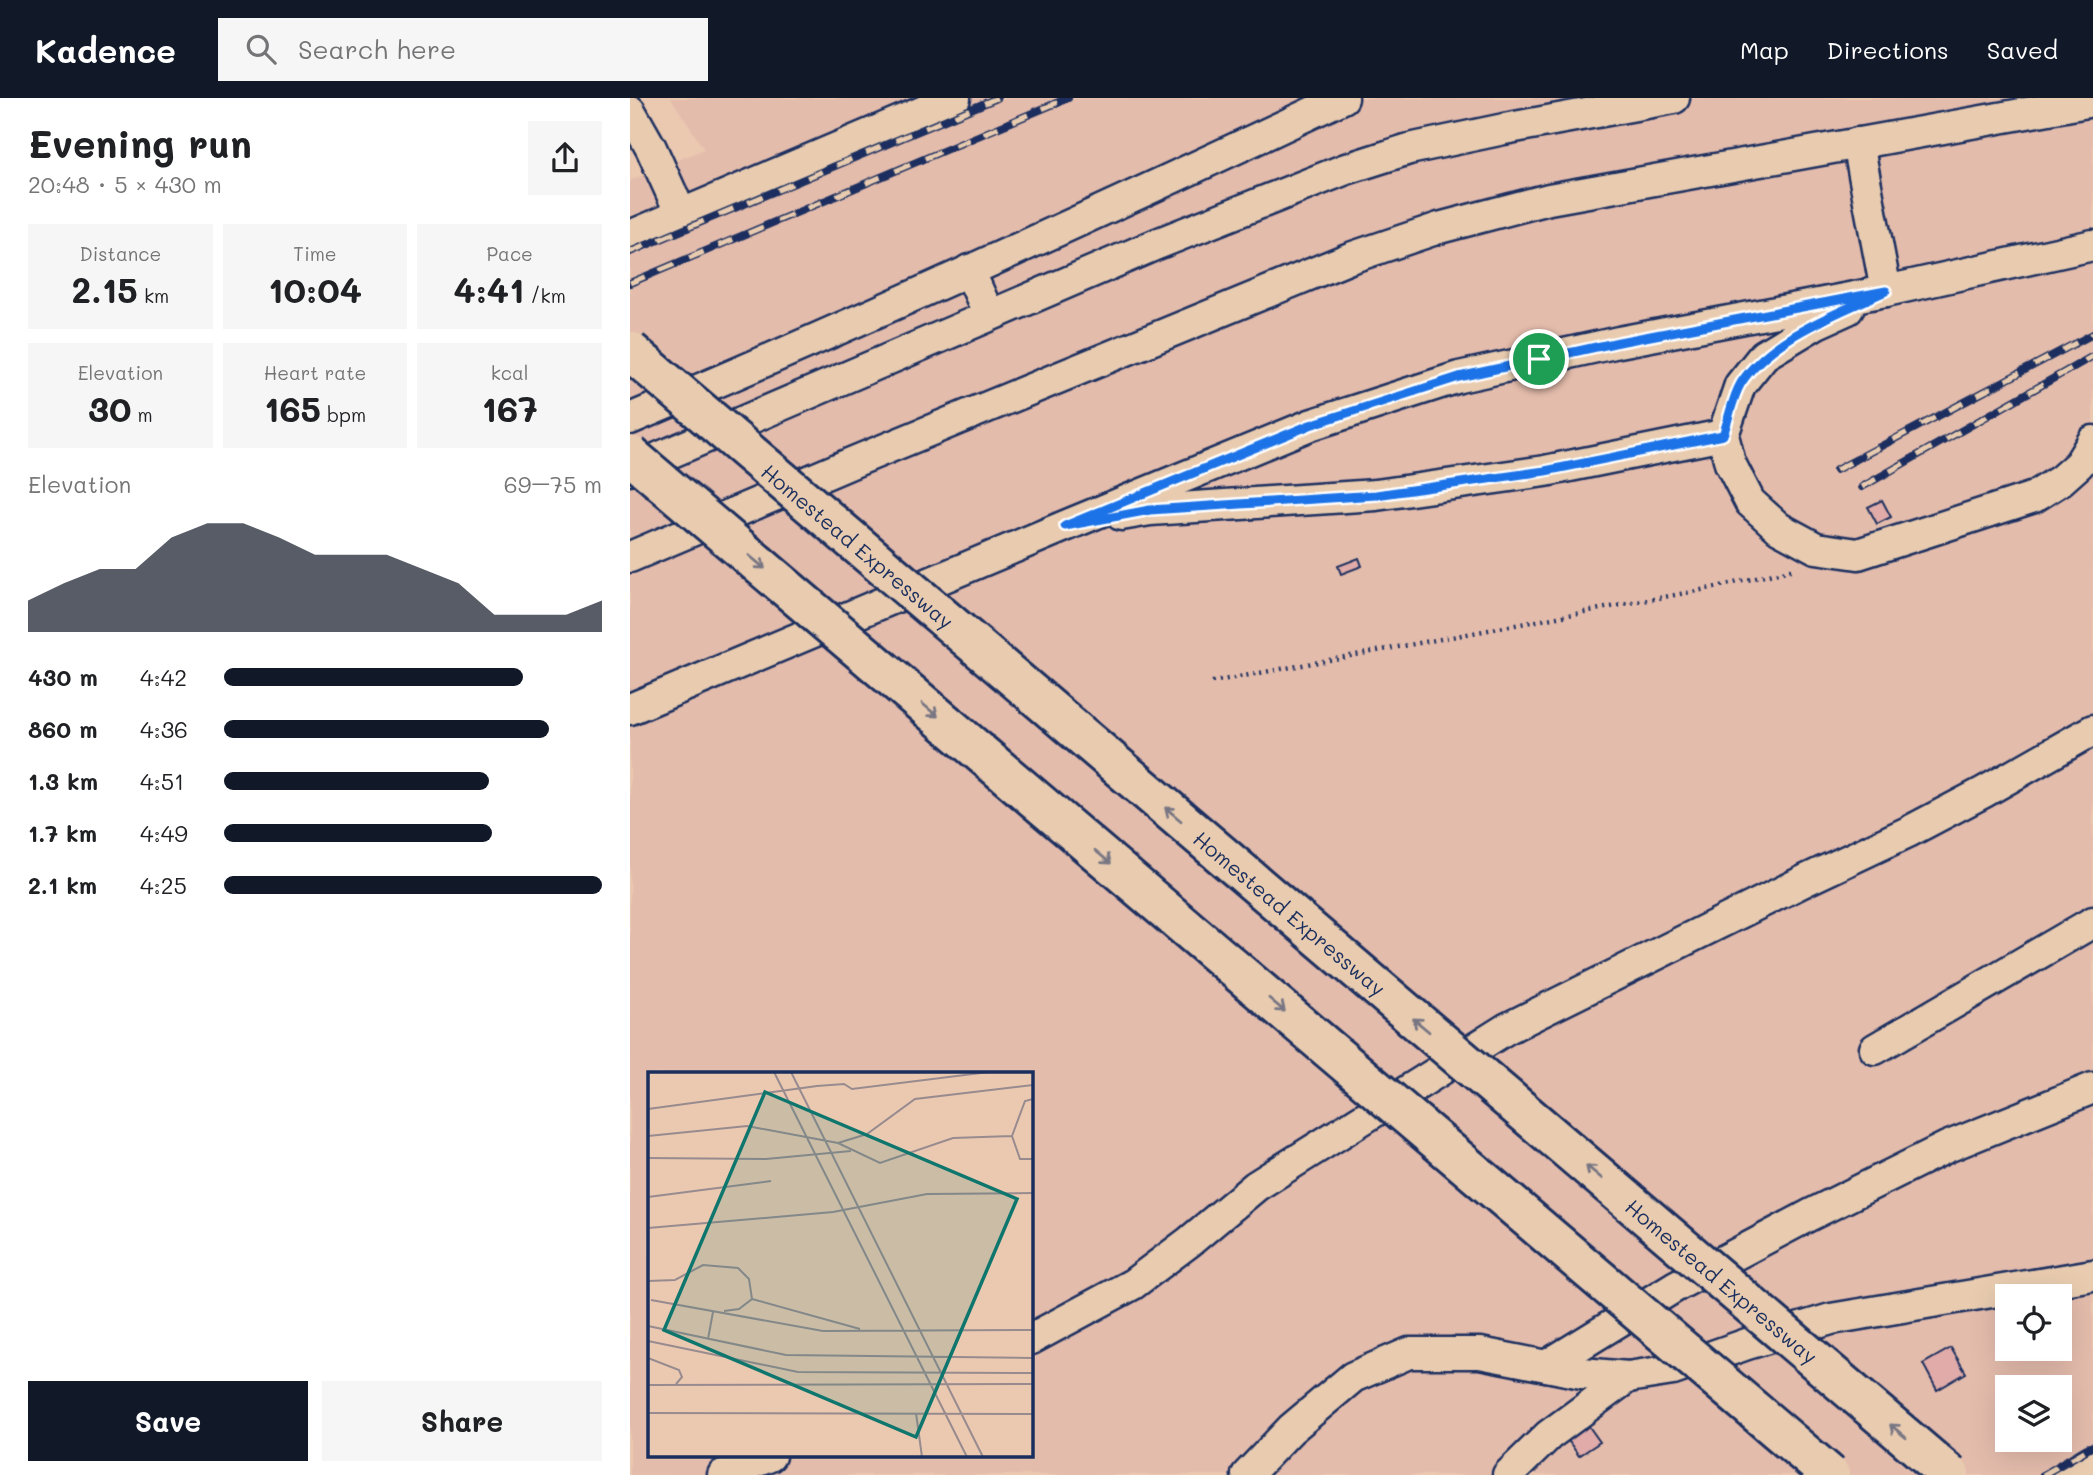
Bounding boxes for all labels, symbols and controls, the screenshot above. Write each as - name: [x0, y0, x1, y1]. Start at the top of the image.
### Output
- search box: [218, 18, 708, 81]
- text: Kadence: [35, 28, 176, 71]
- icon: search: [242, 30, 280, 68]
- text: Search here: [298, 32, 456, 66]
- text: Map: [1740, 34, 1789, 65]
- text: Directions: [1827, 34, 1949, 65]
- text: Saved: [1987, 34, 2058, 65]
- text: Evening run: [28, 118, 252, 168]
- button: share: [528, 121, 602, 195]
- text: 20:48 · 5 × 430 m: [28, 169, 222, 199]
- text: Distance: [79, 241, 161, 266]
- text: Time: [293, 241, 337, 266]
- text: Pace: [486, 241, 533, 266]
- text: 2.15: [72, 266, 138, 312]
- text: 10:04: [268, 266, 362, 312]
- text: 4:41: [454, 266, 525, 312]
- text: km: [138, 283, 169, 308]
- text: /km: [525, 283, 566, 308]
- pin: [1509, 329, 1569, 389]
- icon: arrive: [1520, 340, 1558, 378]
- text: Elevation: [78, 360, 163, 385]
- text: Heart rate: [264, 360, 366, 385]
- text: kcal: [491, 360, 529, 385]
- text: 30: [88, 385, 131, 431]
- text: 165: [264, 385, 321, 431]
- text: 167: [482, 385, 538, 431]
- text: m: [131, 402, 153, 427]
- text: bpm: [321, 402, 366, 427]
- street label: Homestead Expressway: [756, 458, 960, 634]
- text: Elevation: [28, 469, 131, 499]
- text: 69–75 m: [504, 469, 602, 499]
- one-way arrow: [747, 554, 765, 570]
- text: 430 m: [28, 662, 98, 692]
- text: 4:42: [140, 662, 187, 692]
- one-way arrow: [921, 702, 939, 718]
- text: 860 m: [28, 714, 98, 744]
- text: 4:36: [140, 714, 188, 744]
- text: 1.3 km: [28, 766, 98, 796]
- text: 4:51: [140, 766, 184, 796]
- one-way arrow: [1164, 806, 1182, 822]
- text: 1.7 km: [28, 818, 97, 848]
- text: 4:49: [140, 818, 188, 848]
- street label: Homestead Expressway: [1188, 825, 1392, 1001]
- one-way arrow: [1094, 849, 1112, 865]
- text: 2.1 km: [28, 870, 97, 900]
- text: 4:25: [140, 870, 187, 900]
- one-way arrow: [1267, 997, 1285, 1013]
- one-way arrow: [1412, 1017, 1430, 1033]
- inset map: [648, 1072, 1032, 1458]
- one-way arrow: [1586, 1164, 1604, 1180]
- street label: Homestead Expressway: [1620, 1193, 1824, 1369]
- map controls: [1995, 1284, 2072, 1452]
- button: locate: [1995, 1284, 2072, 1361]
- button: layers: [1995, 1375, 2072, 1452]
- button: Save: [28, 1381, 308, 1461]
- button: Share: [322, 1381, 602, 1461]
- one-way arrow: [1889, 1423, 1907, 1439]

